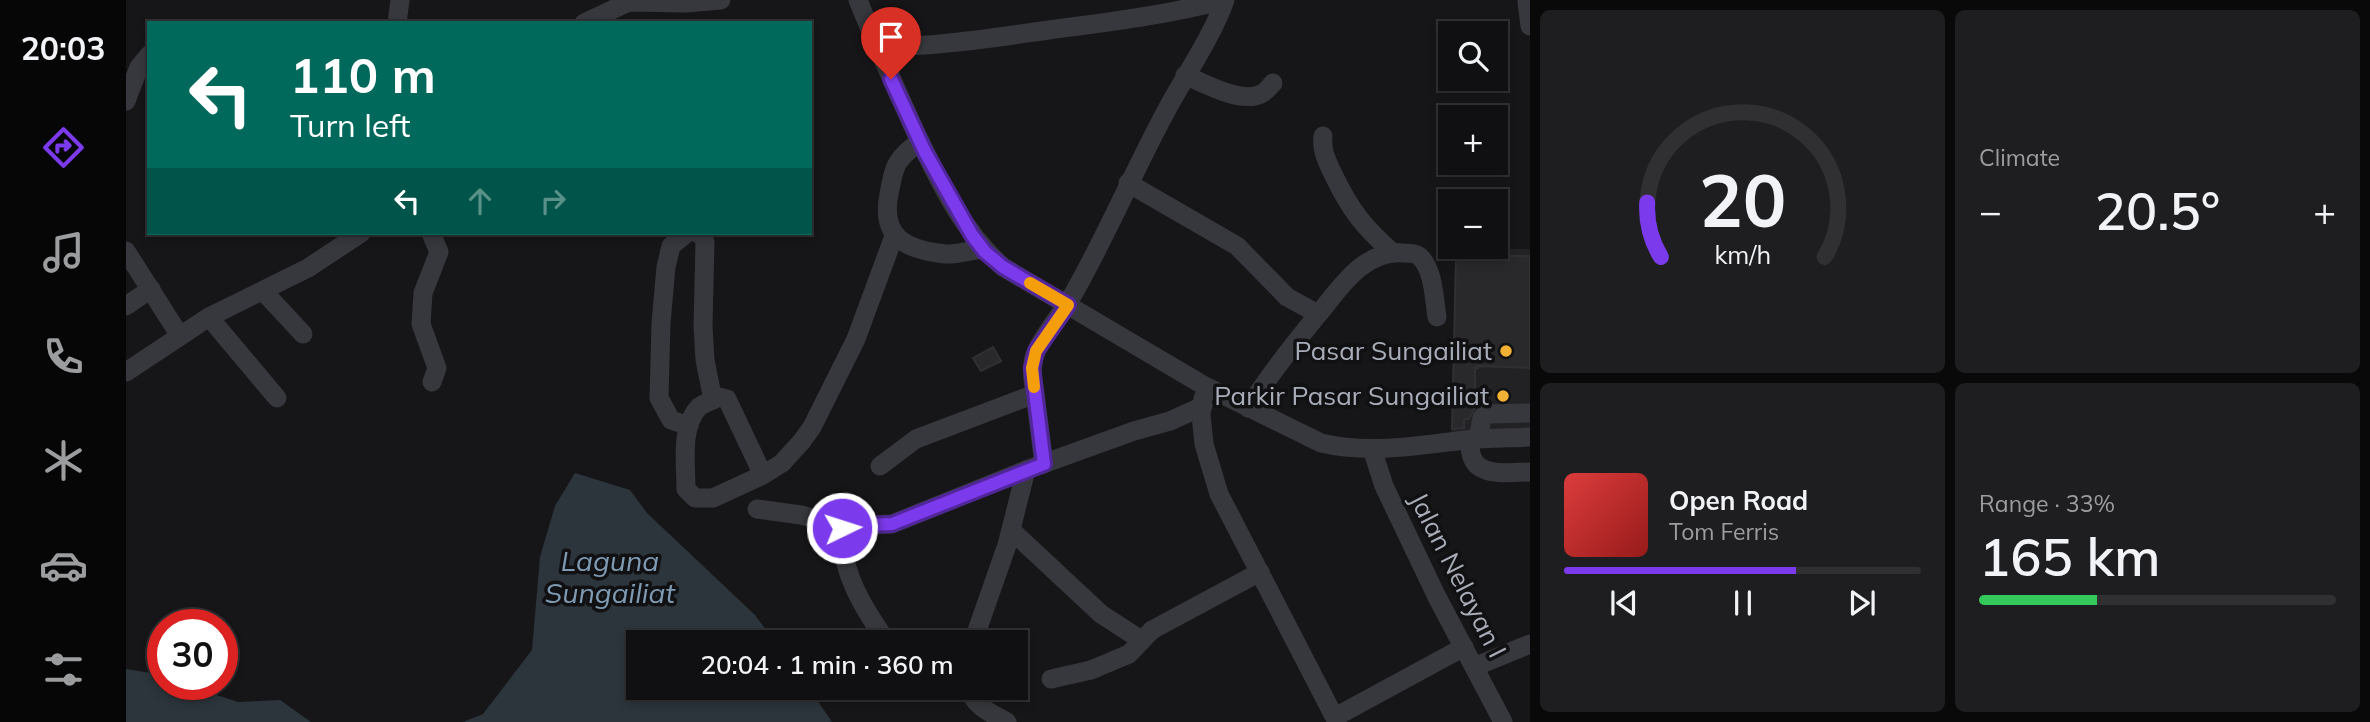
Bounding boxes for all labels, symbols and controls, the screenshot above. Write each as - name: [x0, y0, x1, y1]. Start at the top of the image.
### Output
- pin: [861, 7, 921, 79]
- icon: arrive: [872, 18, 910, 56]
- map controls: [1438, 21, 1508, 259]
- button: search: [1438, 21, 1508, 91]
- text: 20:03: [21, 28, 105, 68]
- text: 110 m: [290, 44, 436, 105]
- icon: left: [175, 49, 266, 140]
- text: Turn left: [290, 105, 410, 145]
- button: +: [1438, 105, 1508, 175]
- icon: directions: [39, 123, 88, 172]
- text: Climate: [1979, 143, 2060, 172]
- text: 20: [1699, 155, 1786, 246]
- text: 20.5°: [2095, 178, 2220, 243]
- icon: left: [388, 182, 426, 220]
- icon: ahead: [461, 182, 499, 220]
- icon: right: [534, 182, 572, 220]
- text: −: [1979, 187, 2002, 235]
- text: +: [2313, 187, 2336, 235]
- button: −: [1438, 189, 1508, 259]
- icon: music: [39, 228, 88, 277]
- text: km/h: [1714, 239, 1771, 270]
- icon: phone: [39, 332, 88, 381]
- place label: Pasar Sungailiat: [1294, 334, 1492, 367]
- marker: Pasar Sungailiat: [1498, 343, 1514, 359]
- place label: Parkir Pasar Sungailiat: [1214, 379, 1489, 412]
- marker: Parkir Pasar Sungailiat: [1495, 388, 1511, 404]
- icon: climate: [39, 436, 88, 485]
- text: Open Road: [1669, 484, 1808, 517]
- street label: Jalan Nelayan I: [1403, 487, 1514, 663]
- text: Range · 33%: [1979, 489, 2115, 518]
- position arrow: [805, 491, 879, 565]
- text: Tom Ferris: [1669, 517, 1779, 546]
- text: 165 km: [1979, 524, 2160, 589]
- icon: car: [39, 541, 88, 590]
- water label: Laguna Sungailiat: [545, 543, 676, 610]
- icon: previous: [1605, 584, 1643, 622]
- icon: pause: [1724, 584, 1762, 622]
- icon: next: [1843, 584, 1881, 622]
- speed limit sign: 30: [147, 609, 238, 700]
- icon: filters: [39, 645, 88, 694]
- text: 20:04 · 1 min · 360 m: [700, 648, 954, 681]

